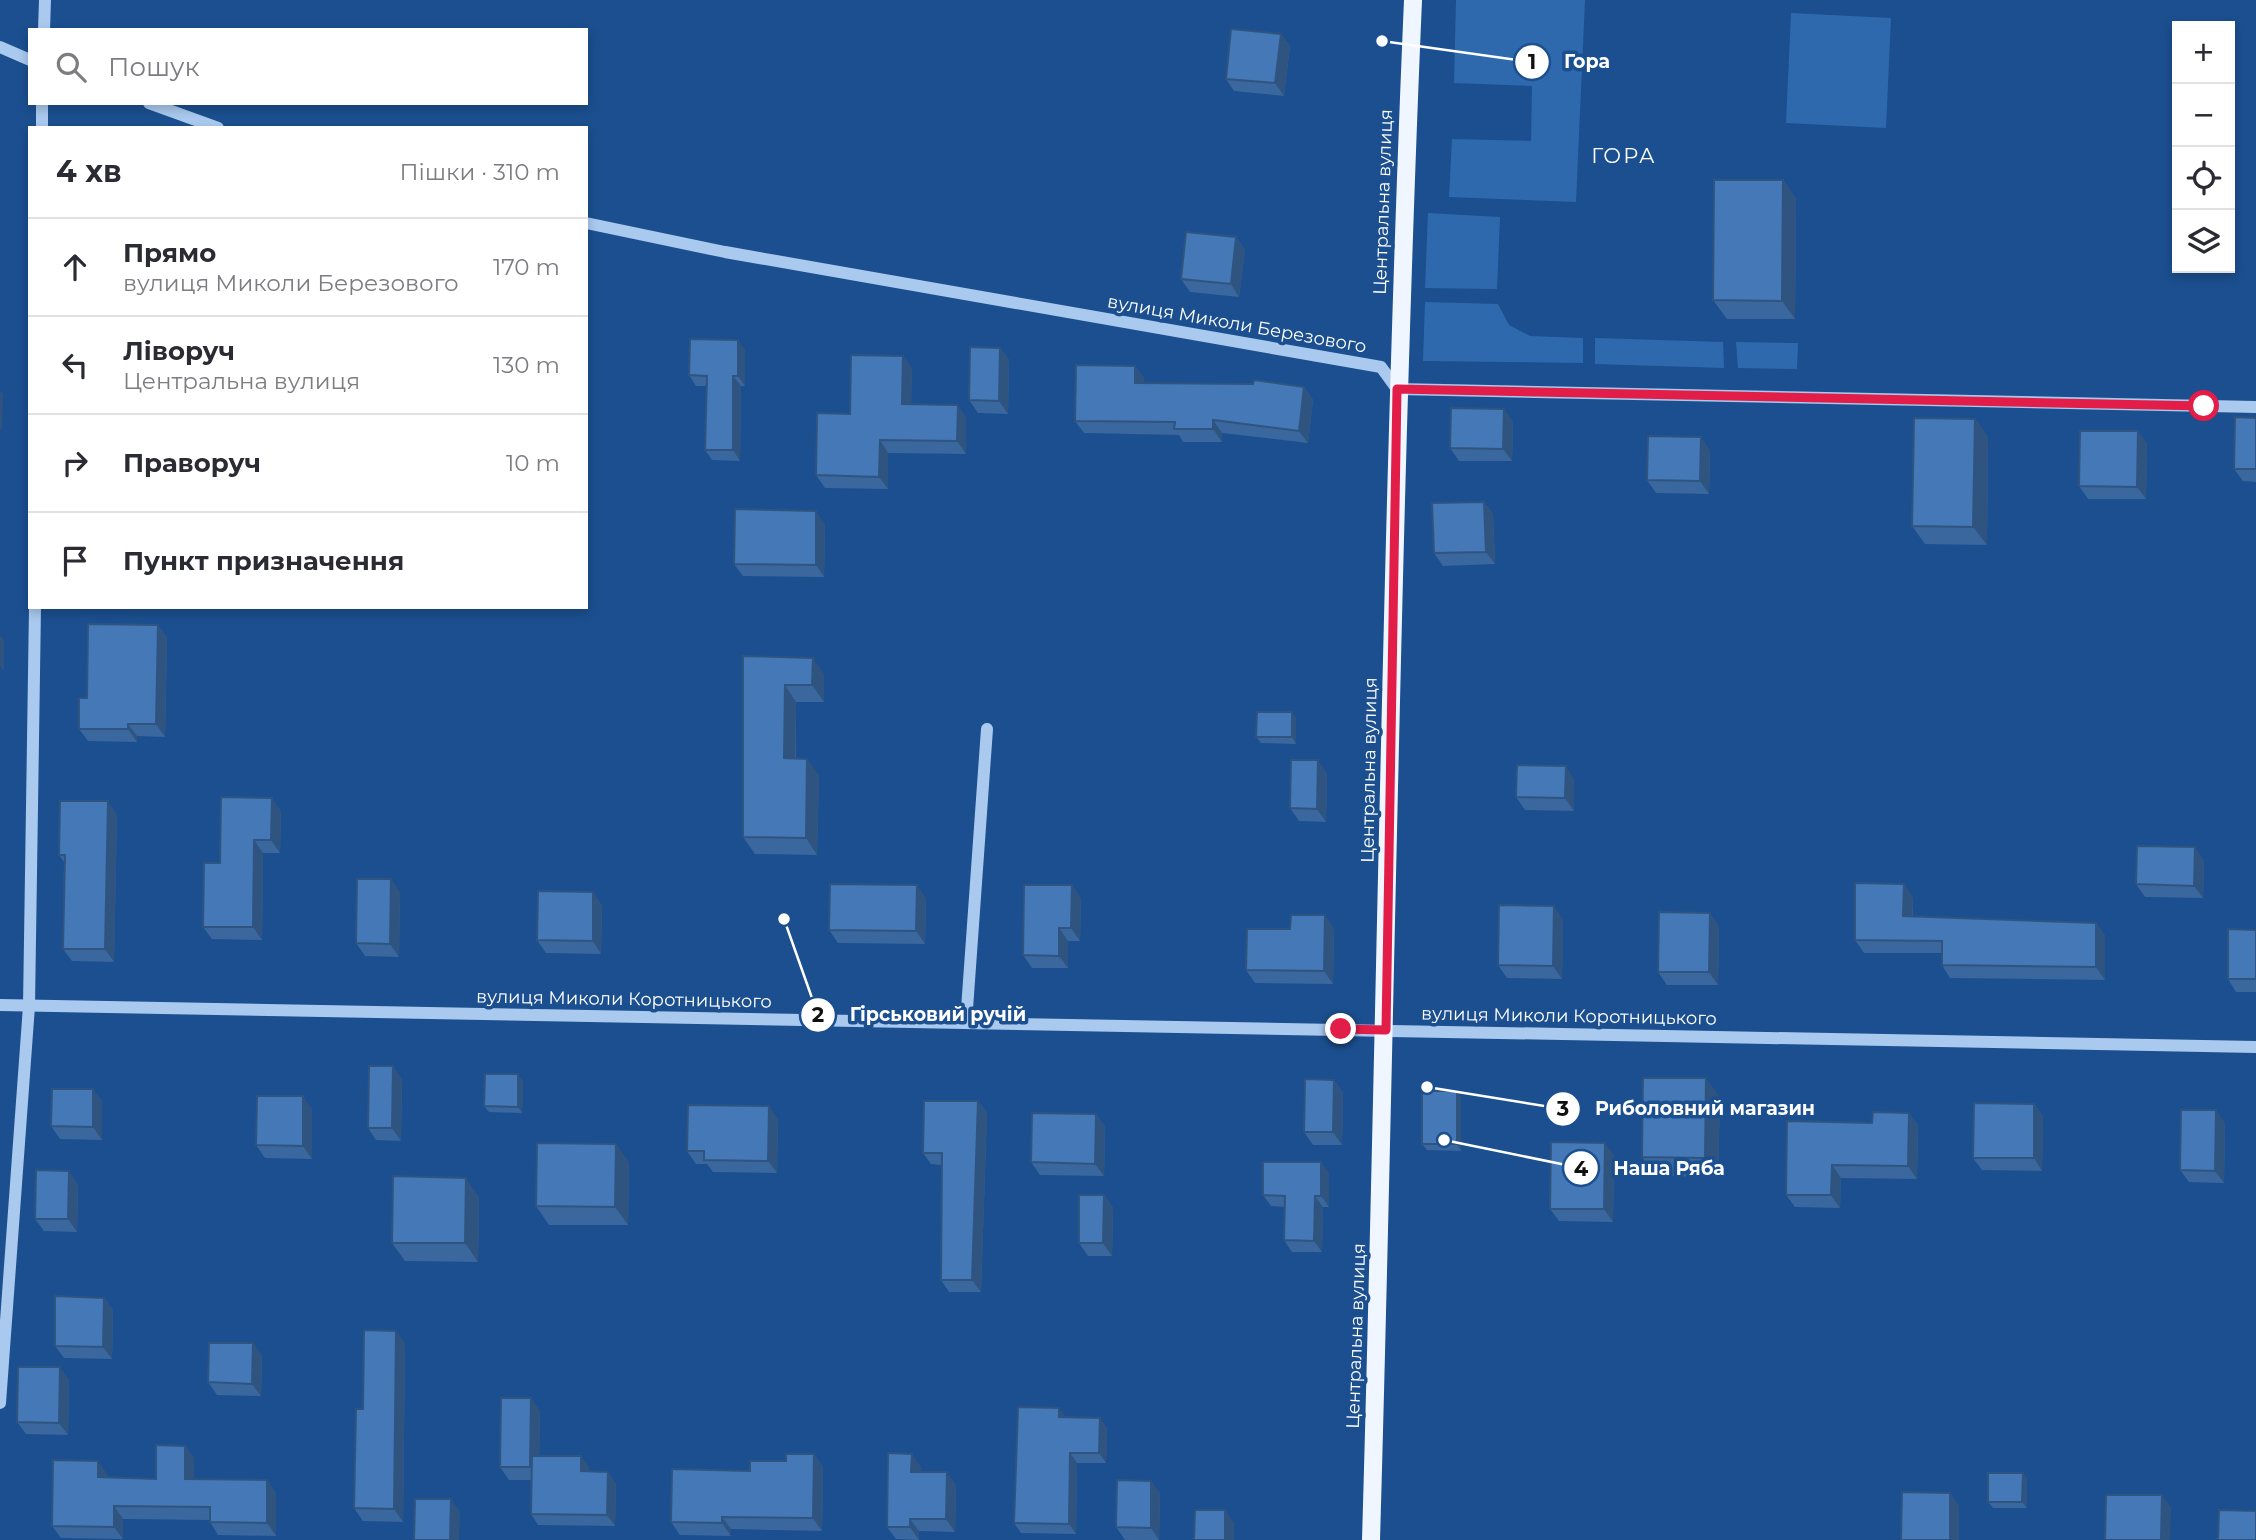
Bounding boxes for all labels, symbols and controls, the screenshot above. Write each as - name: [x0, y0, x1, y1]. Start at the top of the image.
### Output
- map controls: [2172, 21, 2235, 273]
- button: +: [2172, 21, 2235, 84]
- search box: [28, 28, 588, 105]
- callout: Гора: [1515, 42, 1624, 82]
- icon: search: [52, 48, 90, 86]
- text: 1: [1528, 49, 1536, 74]
- text: Гора: [1564, 50, 1610, 73]
- text: Пошук: [108, 51, 200, 83]
- button: −: [2172, 84, 2235, 147]
- street label: Центральна вулиця: [1369, 109, 1397, 295]
- district label: ГОРА: [1591, 143, 1657, 168]
- button: locate: [2172, 147, 2235, 210]
- text: 4 хв: [56, 153, 122, 190]
- text: Пішки · 310 m: [399, 158, 560, 186]
- button: layers: [2172, 210, 2235, 273]
- text: Прямо: [123, 237, 216, 269]
- icon: ahead: [56, 248, 94, 286]
- text: 170 m: [493, 253, 560, 281]
- text: вулиця Миколи Березового: [123, 269, 459, 297]
- street label: вулиця Миколи Березового: [1106, 290, 1368, 358]
- text: Ліворуч: [123, 335, 235, 367]
- icon: left: [56, 346, 94, 384]
- text: 130 m: [493, 351, 560, 379]
- text: Центральна вулиця: [123, 367, 360, 395]
- route start: [2188, 390, 2219, 421]
- icon: right: [56, 444, 94, 482]
- text: Праворуч: [123, 447, 261, 479]
- text: 10 m: [506, 449, 560, 477]
- icon: arrive: [56, 542, 94, 580]
- text: Пункт призначення: [123, 545, 404, 577]
- street label: Центральна вулиця: [1356, 677, 1382, 863]
- street label: вулиця Миколи Коротницького: [476, 985, 772, 1013]
- callout: Гірськовий ручій: [801, 995, 1040, 1035]
- text: 2: [812, 1002, 824, 1027]
- street label: вулиця Миколи Коротницького: [1421, 1002, 1717, 1030]
- text: Гірськовий ручій: [850, 1003, 1026, 1026]
- route end: [1325, 1013, 1356, 1044]
- callout: Риболовний магазин: [1546, 1089, 1829, 1129]
- text: 3: [1556, 1096, 1569, 1121]
- text: Риболовний магазин: [1595, 1097, 1815, 1120]
- callout: Наша Ряба: [1564, 1148, 1738, 1188]
- text: 4: [1574, 1156, 1589, 1181]
- text: Наша Ряба: [1613, 1157, 1725, 1180]
- street label: Центральна вулиця: [1342, 1243, 1370, 1429]

